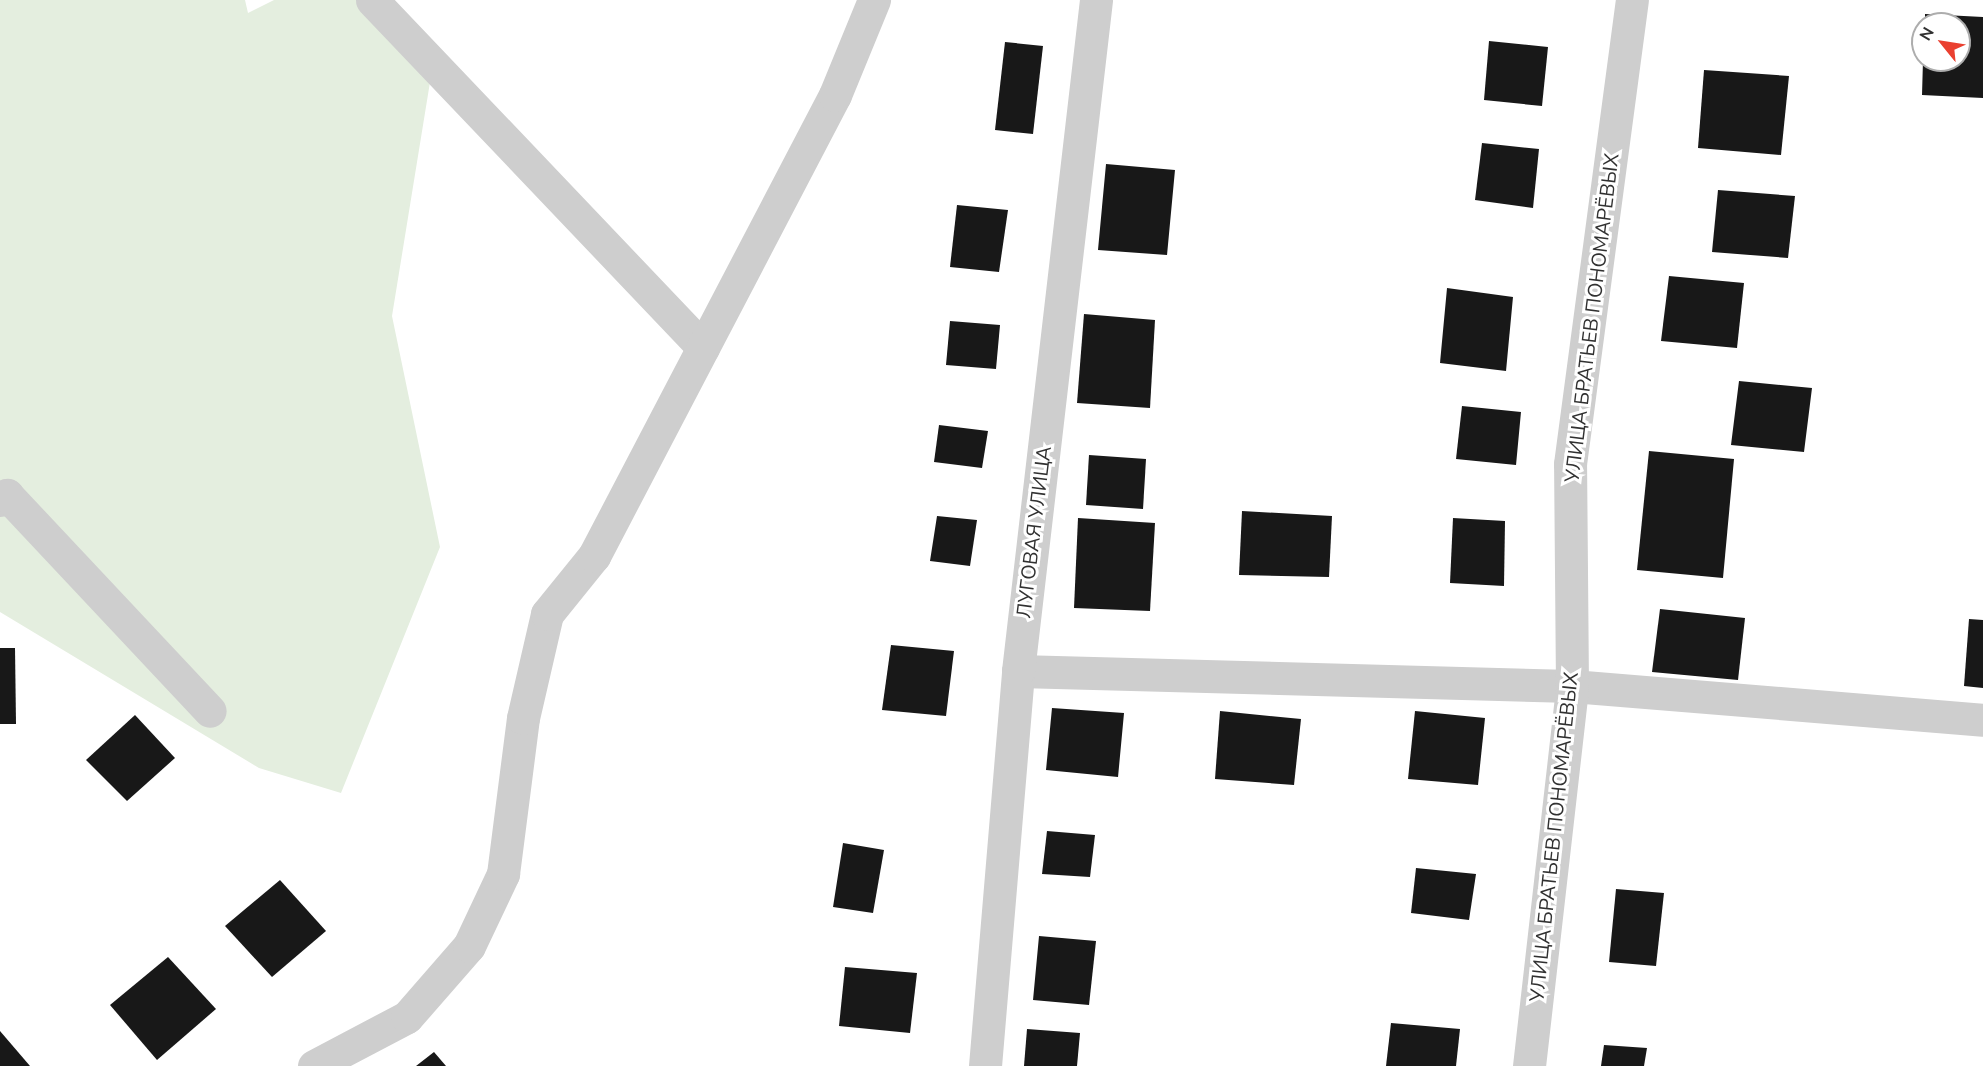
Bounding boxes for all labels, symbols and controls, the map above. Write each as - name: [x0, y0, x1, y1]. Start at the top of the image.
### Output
- north arrow: [1911, 12, 1971, 72]
- text: N: [1915, 23, 1940, 45]
- street label: УЛИЦА БРАТЬЕВ ПОНОМАРЁВЫХ: [1560, 152, 1624, 484]
- street label: ЛУГОВАЯ УЛИЦА: [1012, 445, 1056, 619]
- street label: УЛИЦА БРАТЬЕВ ПОНОМАРЁВЫХ: [1525, 671, 1583, 1003]

